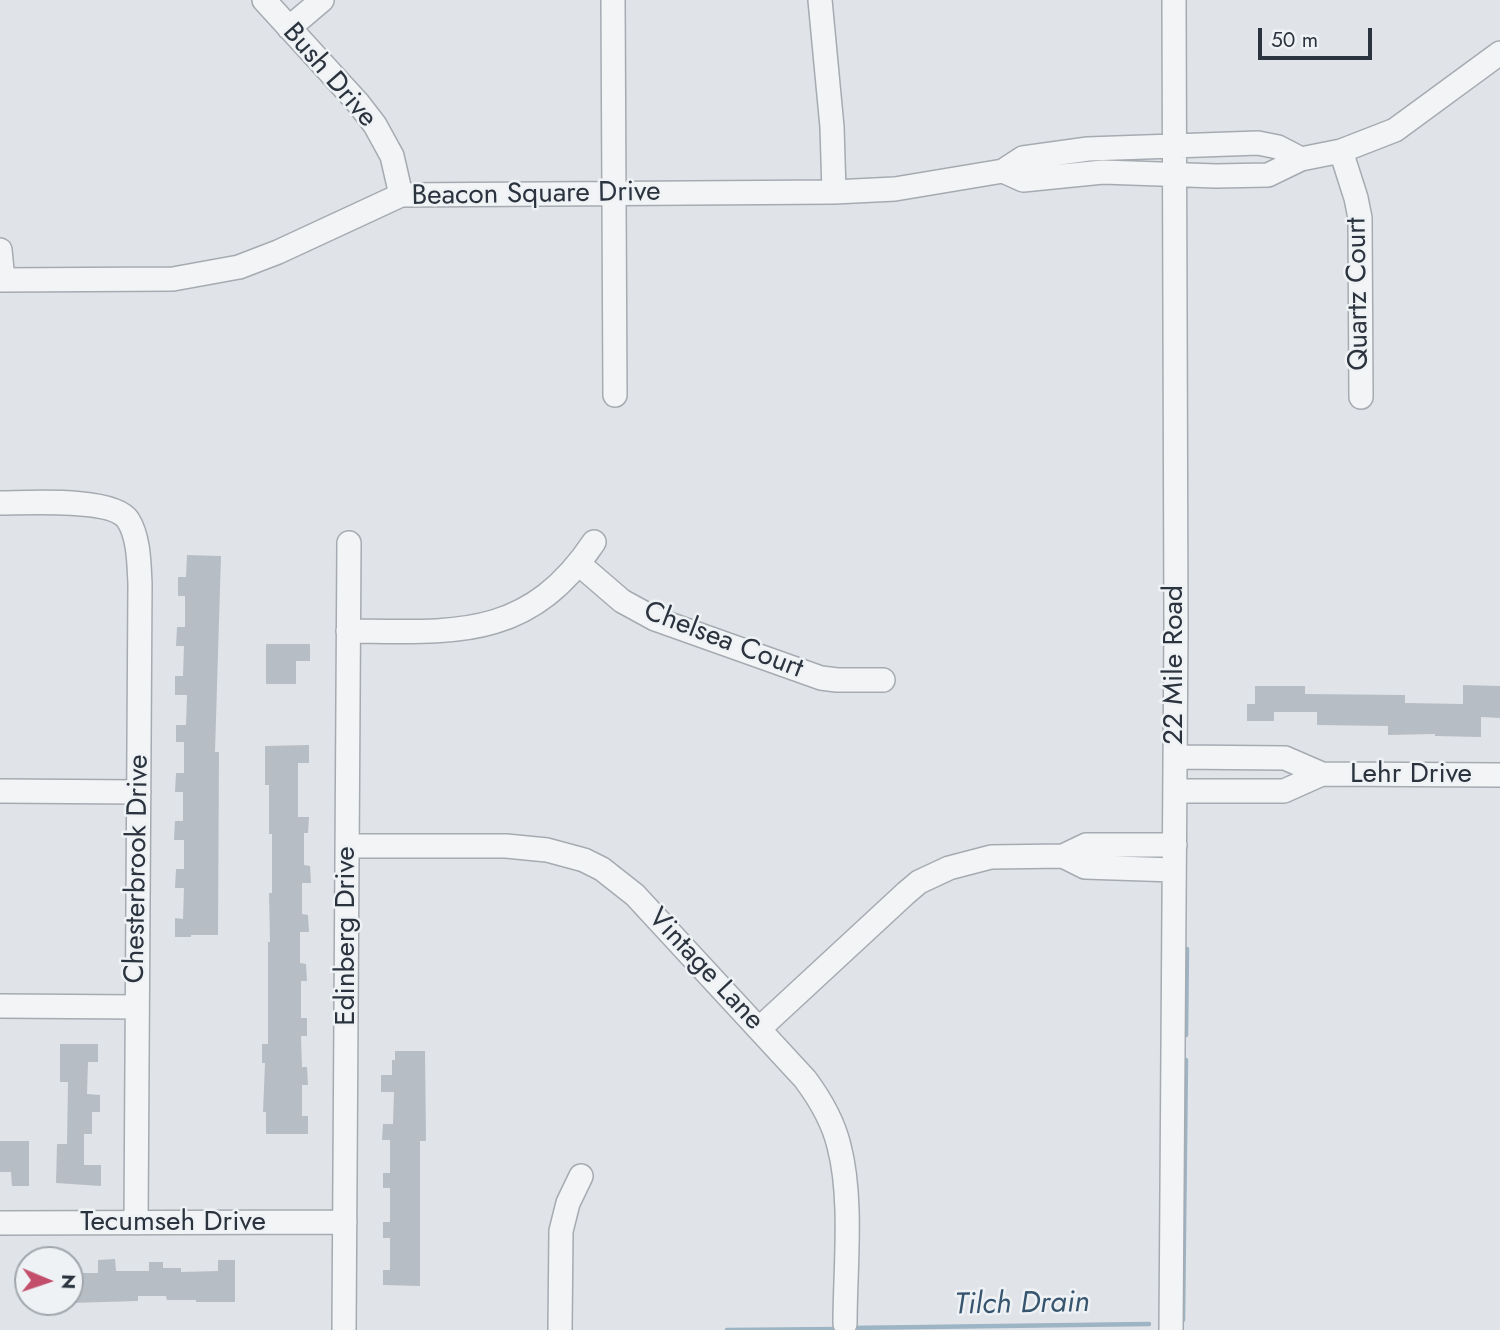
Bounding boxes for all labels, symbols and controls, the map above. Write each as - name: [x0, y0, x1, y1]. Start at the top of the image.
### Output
- scale bar: [1262, 14, 1376, 58]
- street label: Bush Drive: [275, 17, 383, 135]
- text: 50 m: [1271, 25, 1318, 55]
- street label: Beacon Square Drive: [411, 176, 661, 214]
- street label: Quartz Court: [1341, 217, 1377, 371]
- street label: 22 Mile Road: [1158, 585, 1192, 745]
- street label: Chelsea Court: [639, 595, 807, 687]
- street label: Chesterbrook Drive: [119, 754, 157, 984]
- street label: Lehr Drive: [1350, 758, 1472, 792]
- street label: Edinberg Drive: [330, 846, 364, 1026]
- street label: Vintage Lane: [640, 902, 770, 1038]
- street label: Tecumseh Drive: [80, 1206, 266, 1240]
- north arrow: [14, 1246, 84, 1316]
- text: N: [55, 1274, 82, 1290]
- water label: Tilch Drain: [954, 1286, 1090, 1324]

